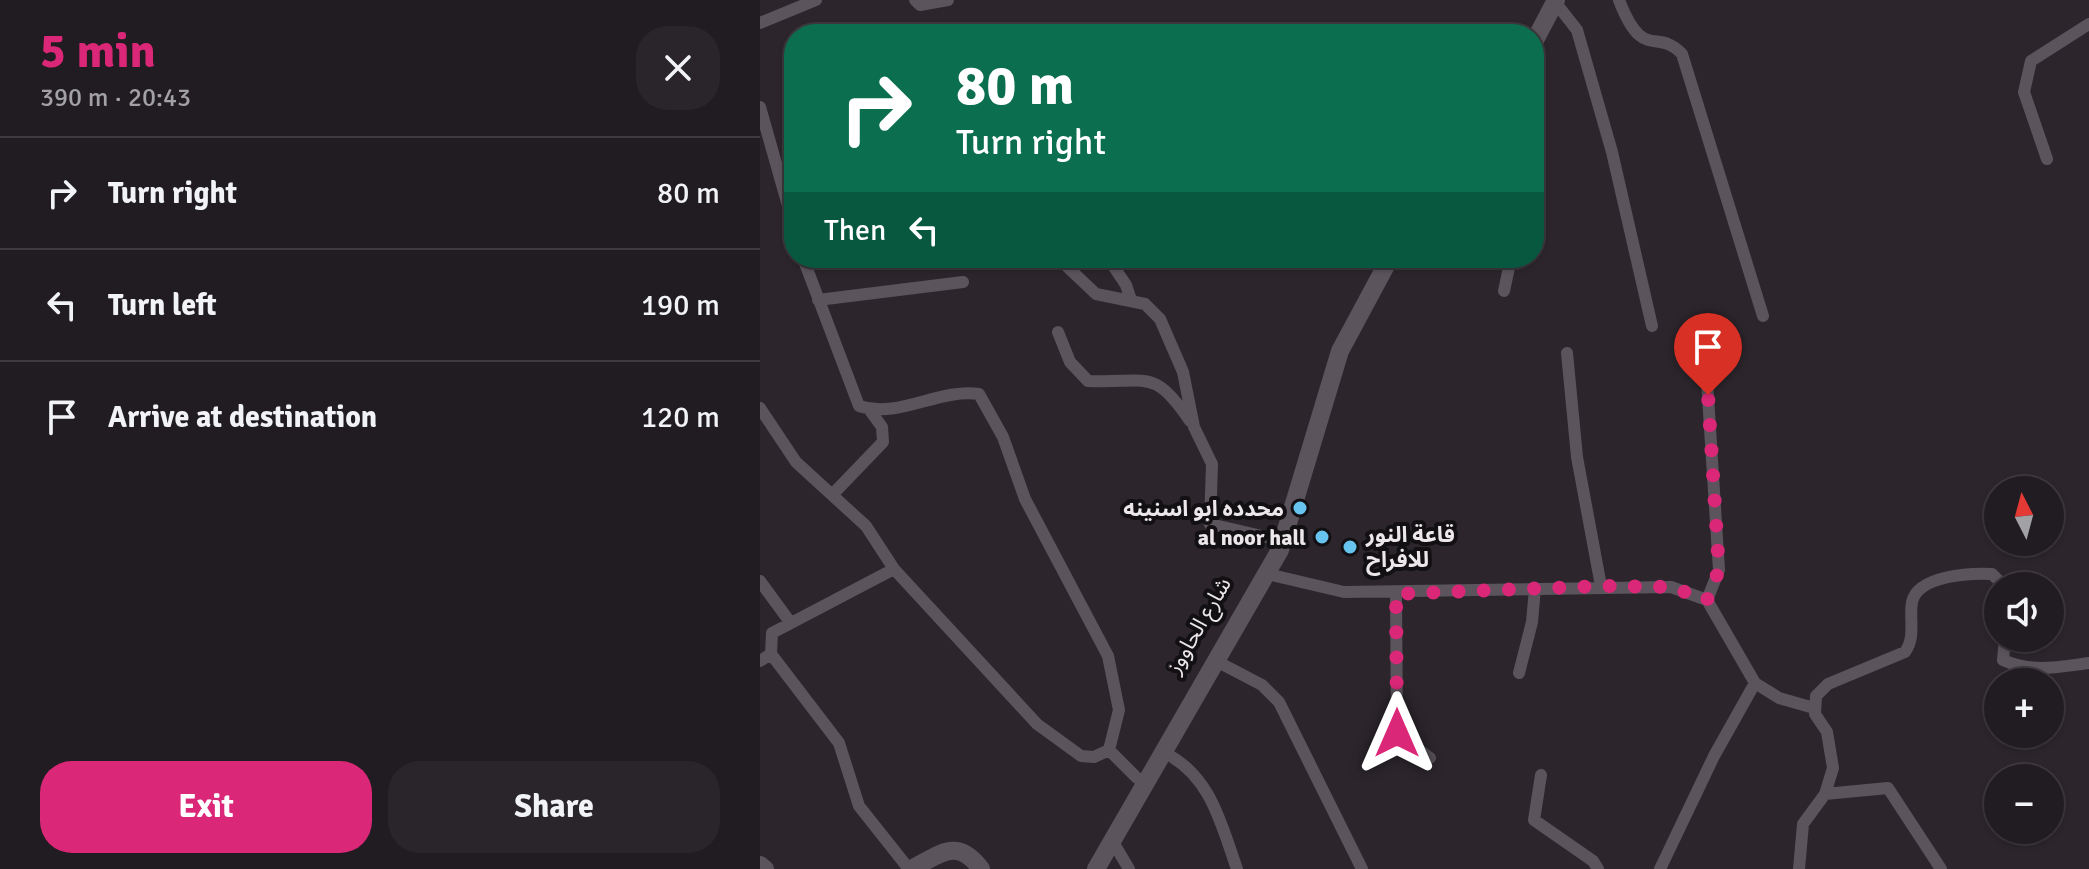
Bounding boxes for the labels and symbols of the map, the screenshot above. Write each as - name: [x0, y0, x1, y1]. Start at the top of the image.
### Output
- pin: [1674, 313, 1742, 395]
- north arrow: [1984, 476, 2064, 556]
- place label: محدده ابو اسنينه: [1123, 495, 1284, 522]
- marker: محدده ابو اسنينه: [1291, 499, 1309, 517]
- place label: قاعة النور للافراح: [1365, 521, 1455, 576]
- place label: al noor hall: [1198, 524, 1306, 551]
- marker: al noor hall: [1313, 528, 1331, 546]
- marker: قاعة النور للافراح: [1341, 538, 1359, 556]
- street label: شارع الحاووز: [1160, 572, 1239, 681]
- position arrow: [1355, 691, 1439, 775]

